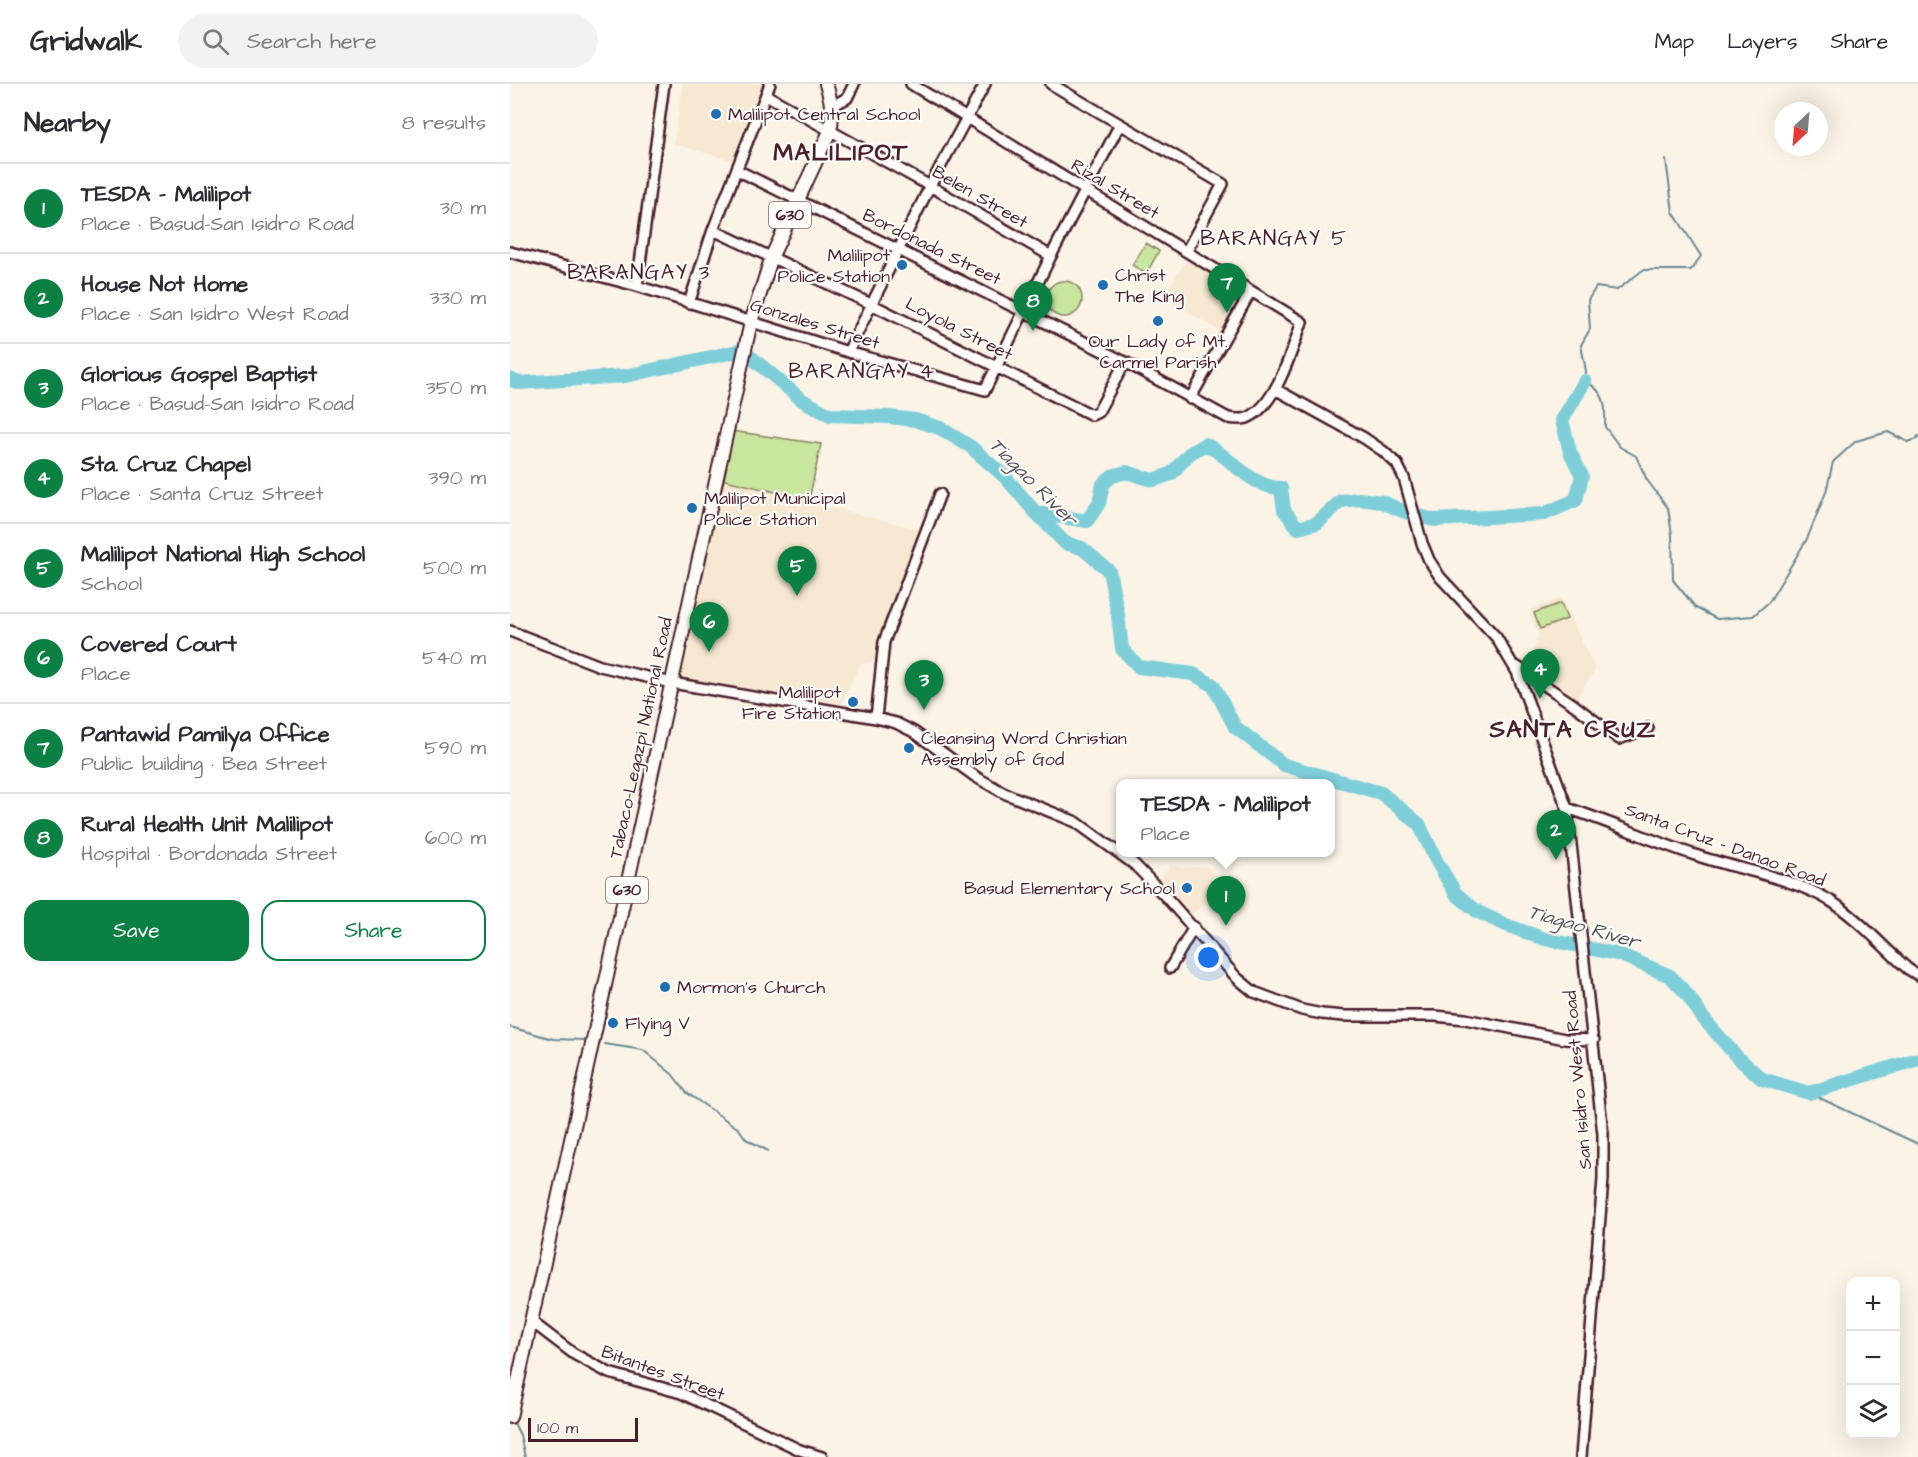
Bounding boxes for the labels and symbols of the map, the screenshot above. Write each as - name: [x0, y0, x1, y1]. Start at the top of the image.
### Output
- place label: Malilipot Central School: [728, 102, 921, 127]
- north arrow: [1774, 102, 1828, 156]
- marker: Malilipot Central School: [709, 107, 723, 121]
- district label: MALILIPOT: [773, 136, 909, 170]
- street label: Rizal Street: [1066, 153, 1165, 226]
- street label: Belen Street: [927, 159, 1033, 235]
- road number: 630: [769, 202, 811, 228]
- street label: Bordonada Street: [858, 203, 1006, 292]
- district label: BARANGAY 5: [1200, 224, 1348, 253]
- place label: Malilipot Police Station: [777, 243, 891, 289]
- district label: BARANGAY 3: [567, 258, 711, 287]
- marker: Malilipot Police Station: [895, 258, 909, 272]
- place label: Christ The King: [1115, 263, 1184, 310]
- pin: 7: [1208, 264, 1246, 313]
- marker: Christ The King: [1096, 278, 1110, 292]
- pin: 8: [1014, 282, 1052, 331]
- street label: Loyola Street: [901, 291, 1018, 368]
- street label: Gonzales Street: [747, 292, 883, 356]
- marker: Our Lady of Mt. Carmel Parish: [1151, 314, 1165, 328]
- place label: Our Lady of Mt. Carmel Parish: [1089, 329, 1228, 375]
- district label: BARANGAY 4: [789, 357, 935, 386]
- water label: Tiagao River: [982, 431, 1085, 535]
- place label: Malilipot Municipal Police Station: [704, 486, 846, 532]
- marker: Malilipot Municipal Police Station: [685, 501, 699, 515]
- pin: 5: [778, 546, 816, 596]
- pin: 6: [690, 602, 728, 652]
- street label: Tabaco-Legazpi National Road: [603, 615, 680, 861]
- pin: 4: [1520, 650, 1560, 699]
- pin: 3: [904, 660, 944, 710]
- place label: Malilipot Fire Station: [742, 680, 842, 726]
- marker: Malilipot Fire Station: [846, 695, 860, 709]
- district label: SANTA CRUZ: [1488, 713, 1657, 747]
- place label: Cleansing Word Christian Assembly of God: [921, 726, 1127, 773]
- marker: Cleansing Word Christian Assembly of God: [902, 741, 916, 755]
- street label: Santa Cruz – Danao Road: [1621, 797, 1829, 893]
- pin: 2: [1536, 810, 1576, 860]
- place label: Basud Elementary School: [964, 876, 1175, 902]
- pin: 1: [1206, 876, 1246, 926]
- road number: 630: [606, 877, 648, 903]
- marker: Basud Elementary School: [1180, 881, 1194, 895]
- water label: Tiagao River: [1525, 898, 1645, 958]
- your location: [1194, 943, 1223, 972]
- place label: Mormon's Church: [677, 975, 825, 1000]
- marker: Mormon's Church: [658, 980, 672, 994]
- street label: San Isidro West Road: [1558, 990, 1598, 1170]
- place label: Flying V: [625, 1011, 690, 1037]
- marker: Flying V: [606, 1016, 620, 1030]
- street label: Bitantes Street: [598, 1339, 729, 1407]
- scale bar: [528, 1415, 638, 1442]

